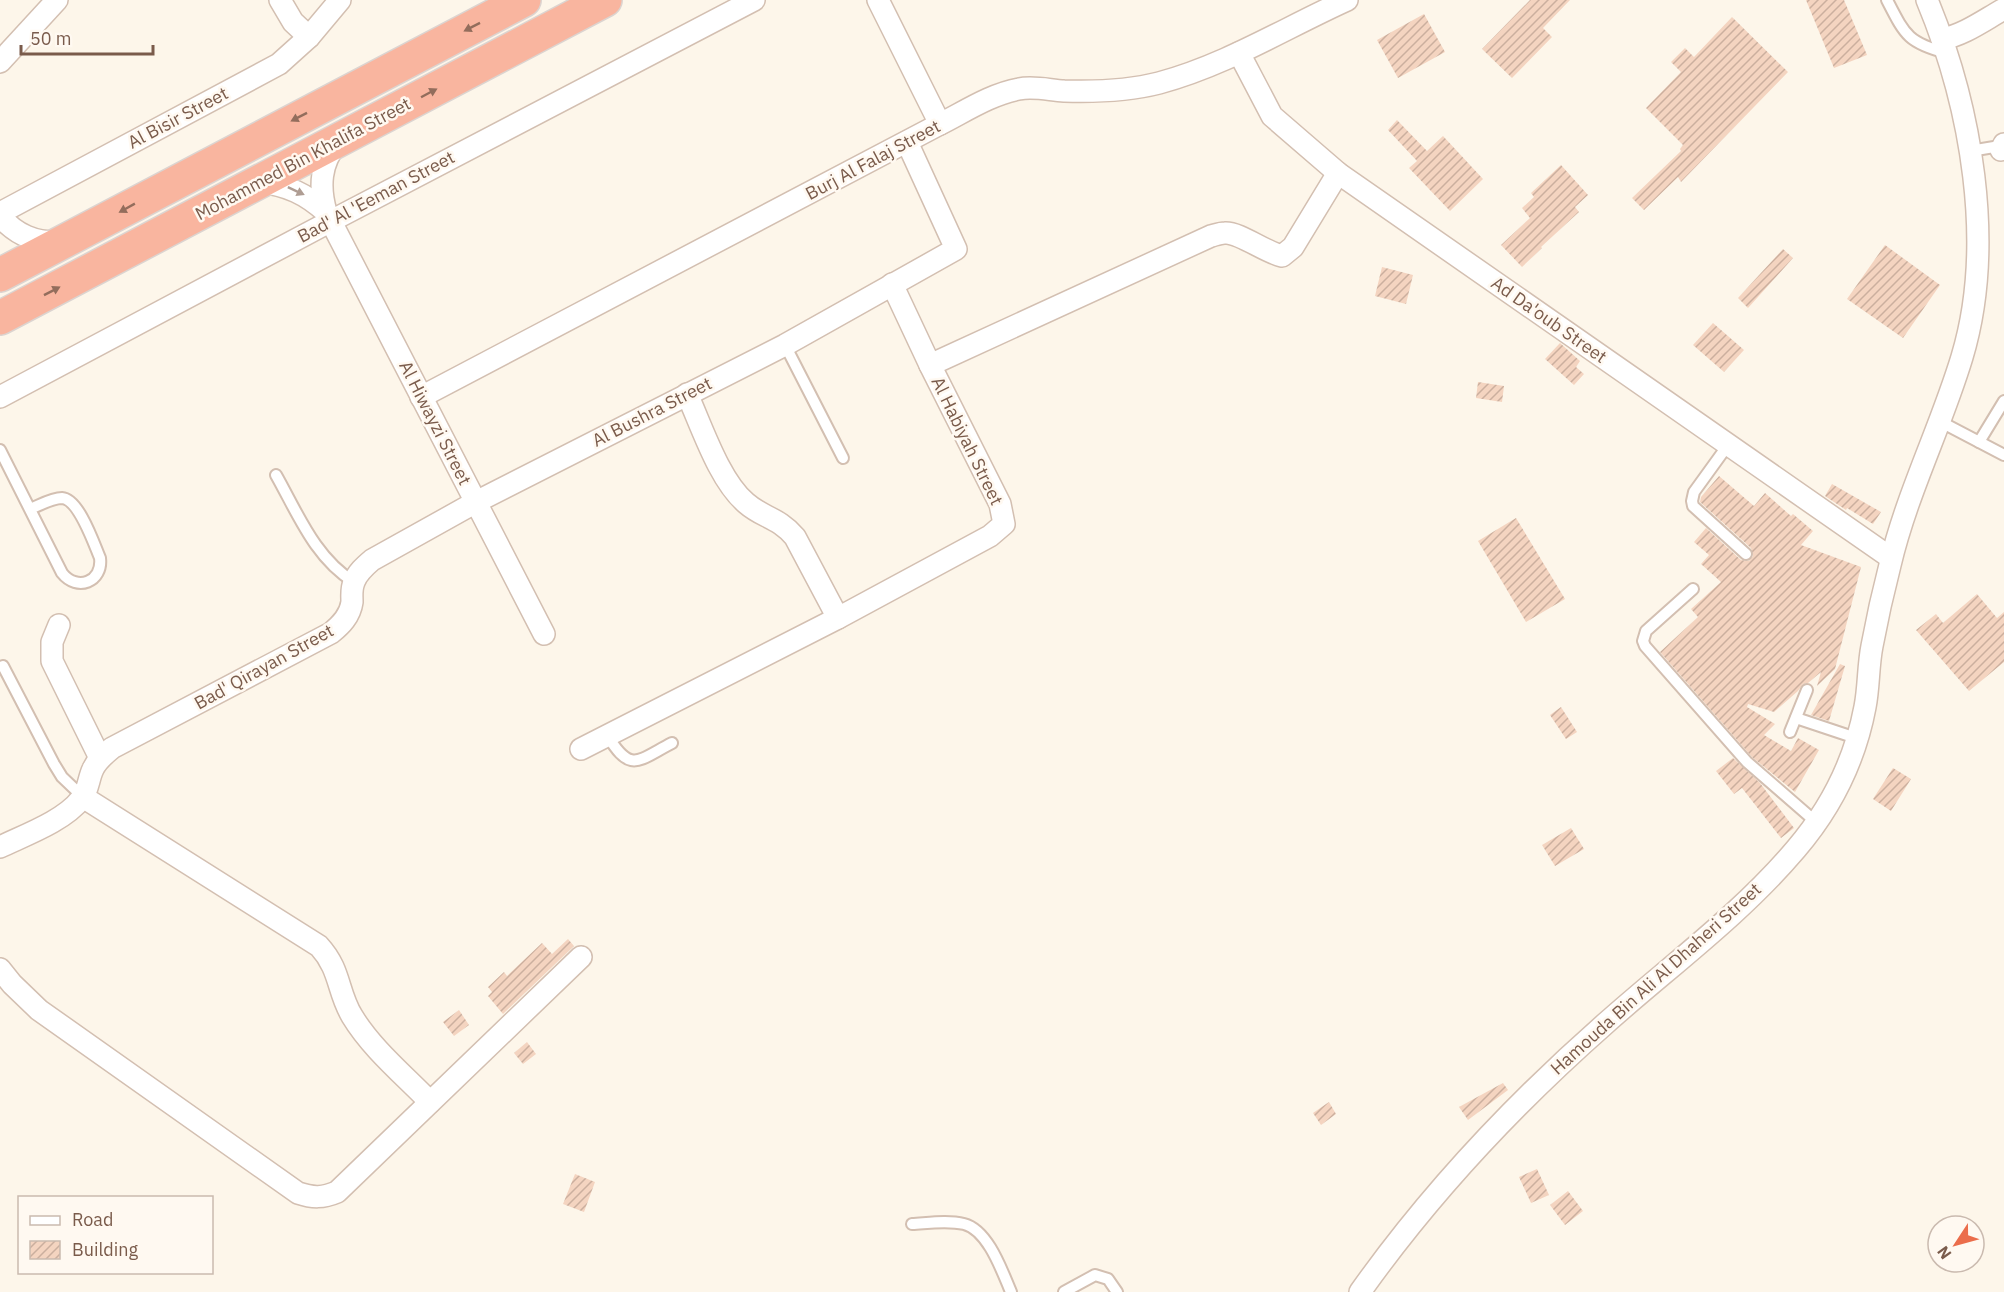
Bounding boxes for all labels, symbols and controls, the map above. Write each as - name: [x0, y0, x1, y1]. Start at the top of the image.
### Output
- scale bar: [21, 18, 153, 56]
- one-way arrow: [464, 22, 481, 32]
- text: 50 m: [30, 27, 72, 50]
- street label: Al Bisir Street: [124, 81, 232, 154]
- one-way arrow: [420, 88, 438, 98]
- street label: Mohammed Bin Khalifa Street: [191, 92, 415, 225]
- one-way arrow: [291, 112, 308, 122]
- street label: Burj Al Falaj Street: [801, 114, 944, 205]
- street label: Bad' Al 'Eeman Street: [293, 145, 458, 248]
- one-way arrow: [287, 186, 305, 196]
- one-way arrow: [118, 203, 135, 213]
- street label: Ad Da'oub Street: [1487, 271, 1612, 368]
- one-way arrow: [43, 286, 61, 296]
- street label: Al Hiwayzi Street: [394, 357, 477, 489]
- street label: Al Bushra Street: [588, 371, 716, 452]
- street label: Al Habiyah Street: [926, 373, 1009, 509]
- street label: Bad' Qirayan Street: [190, 619, 338, 714]
- street label: Hamouda Bin Ali Al Dhaheri Street: [1545, 878, 1766, 1080]
- legend: [18, 1196, 213, 1274]
- text: Road: [72, 1208, 113, 1231]
- north arrow: [1926, 1214, 1986, 1274]
- text: Building: [72, 1238, 139, 1261]
- text: N: [1932, 1242, 1955, 1263]

